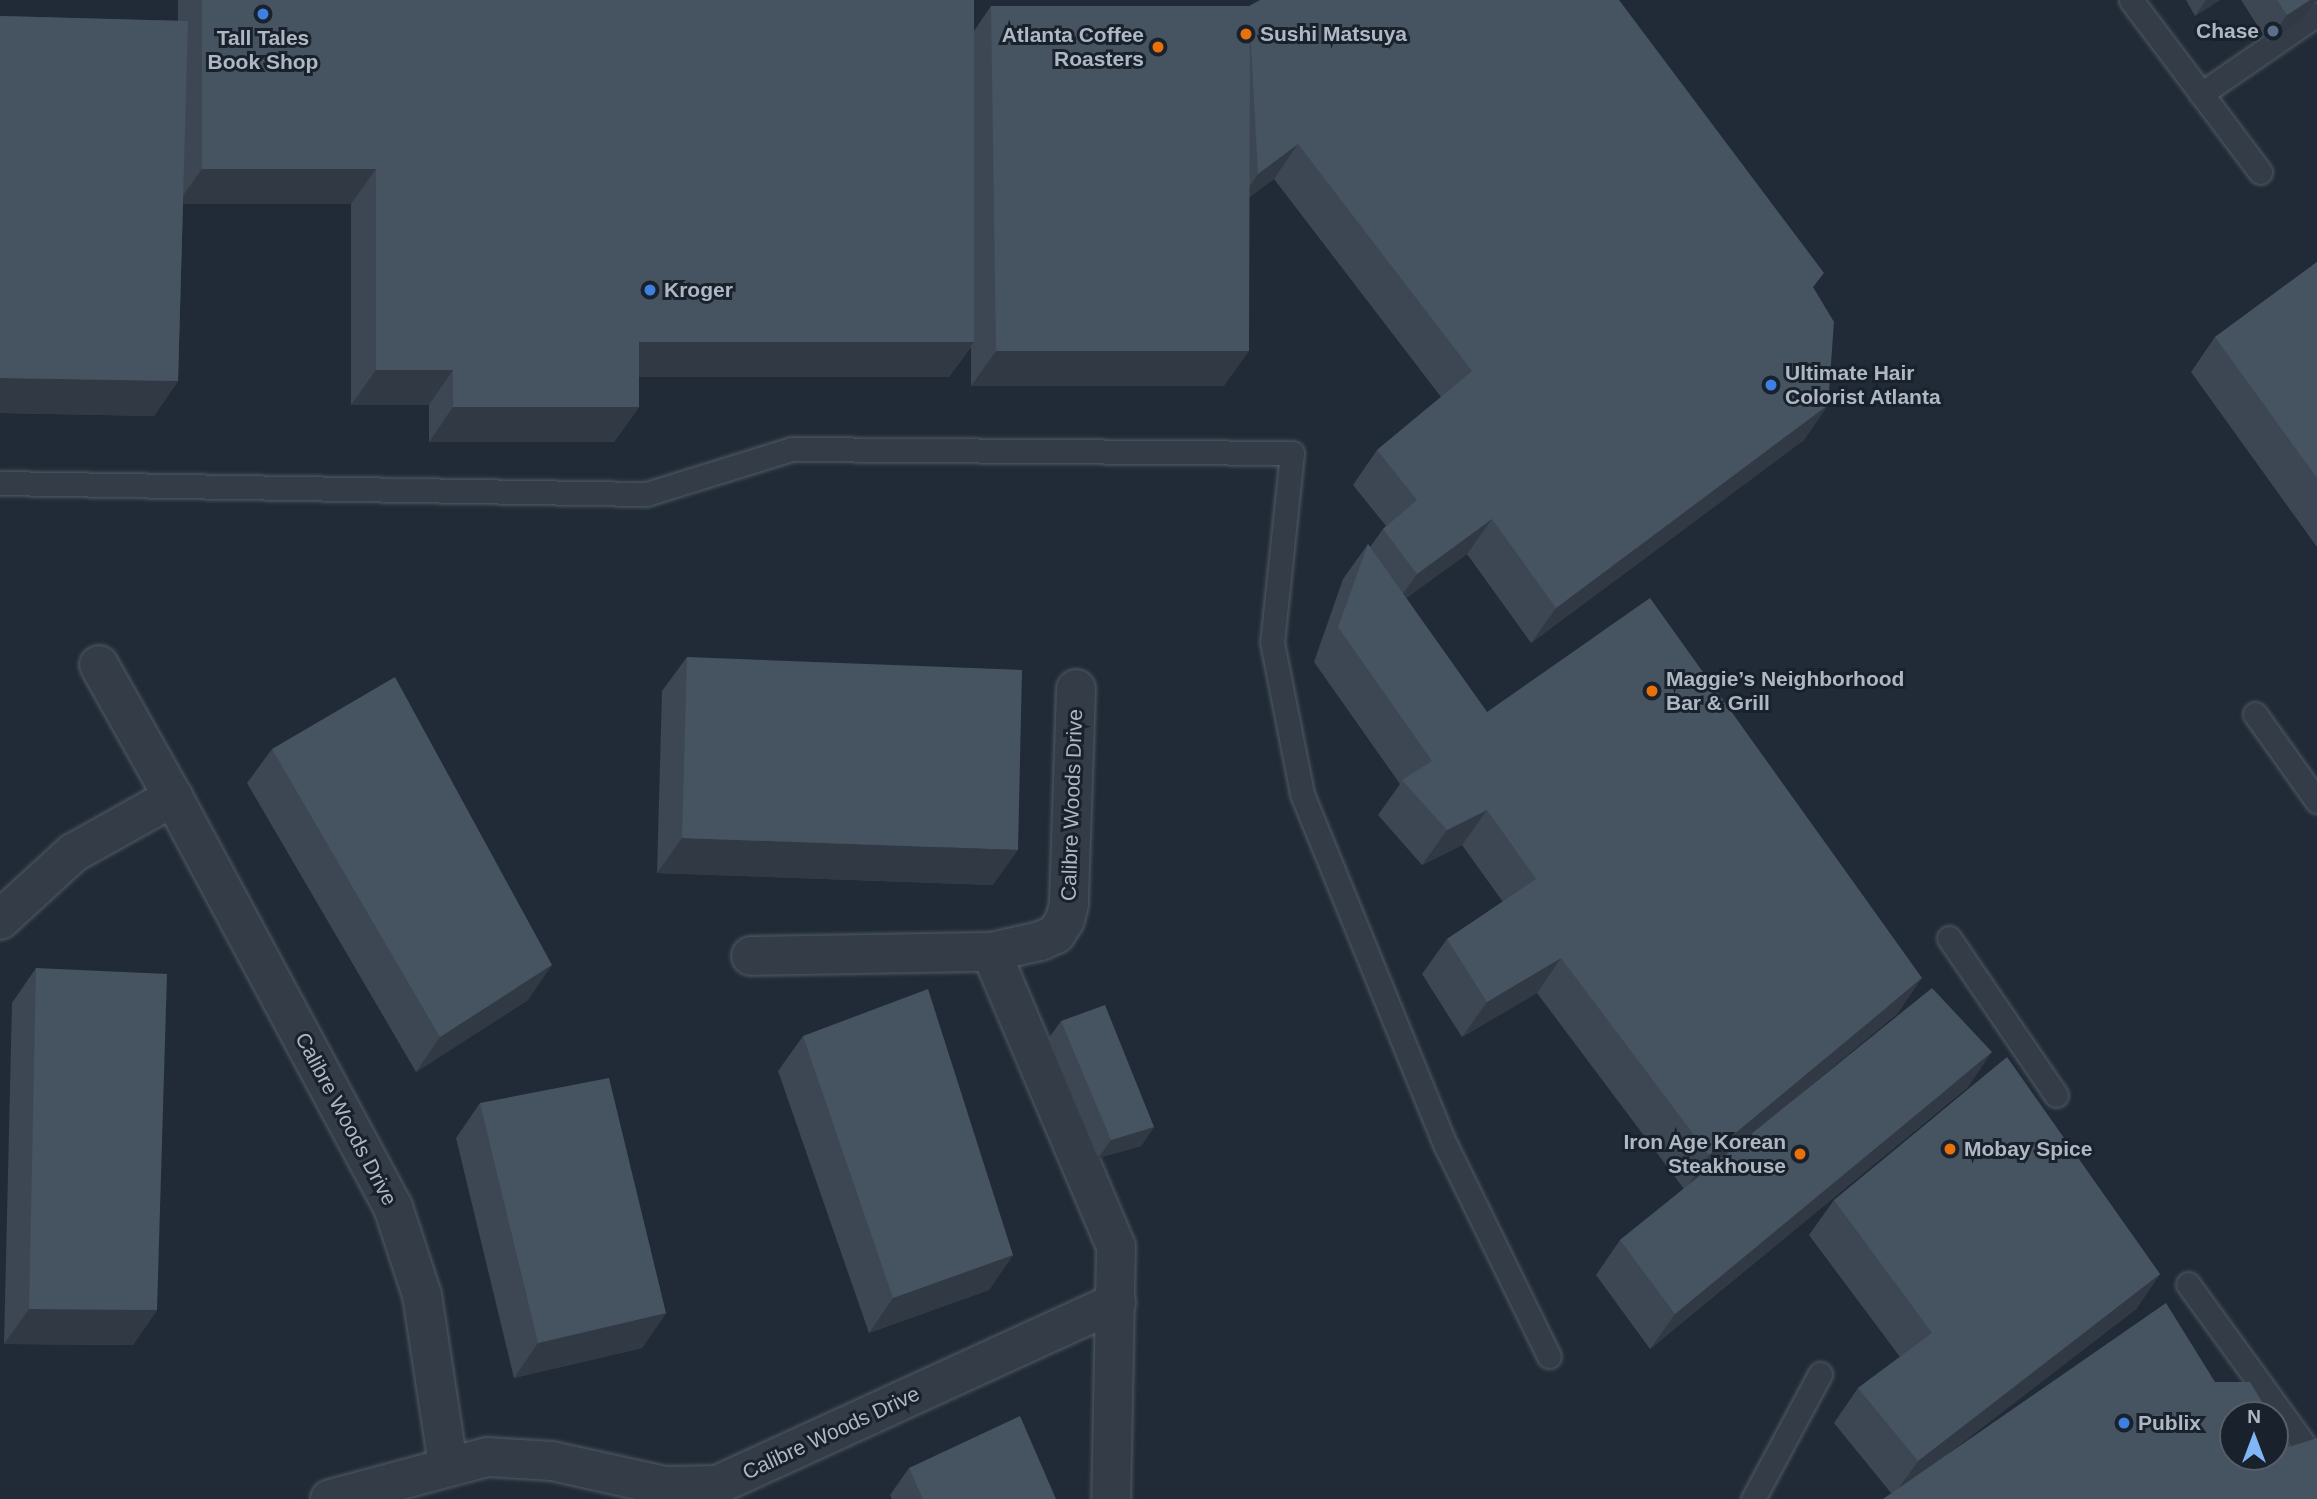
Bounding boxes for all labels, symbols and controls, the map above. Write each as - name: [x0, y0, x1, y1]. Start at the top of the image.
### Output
- marker: Tall Tales Book Shop: [255, 6, 271, 22]
- place label: Chase: [2196, 18, 2259, 44]
- place label: Sushi Matsuya: [1260, 21, 1407, 47]
- place label: Atlanta Coffee Roasters: [1002, 22, 1144, 72]
- marker: Chase: [2265, 23, 2281, 39]
- place label: Tall Tales Book Shop: [208, 25, 318, 75]
- marker: Sushi Matsuya: [1238, 26, 1254, 42]
- marker: Atlanta Coffee Roasters: [1150, 39, 1166, 55]
- place label: Kroger: [664, 277, 733, 303]
- marker: Kroger: [642, 282, 658, 298]
- place label: Ultimate Hair Colorist Atlanta: [1785, 360, 1941, 410]
- marker: Ultimate Hair Colorist Atlanta: [1763, 377, 1779, 393]
- place label: Maggie’s Neighborhood Bar & Grill: [1666, 666, 1904, 716]
- marker: Maggie’s Neighborhood Bar & Grill: [1644, 683, 1660, 699]
- street label: Calibre Woods Drive: [1056, 709, 1088, 901]
- street label: Calibre Woods Drive: [290, 1028, 402, 1210]
- place label: Iron Age Korean Steakhouse: [1623, 1129, 1786, 1179]
- place label: Mobay Spice: [1964, 1136, 2092, 1162]
- marker: Mobay Spice: [1942, 1141, 1958, 1157]
- marker: Iron Age Korean Steakhouse: [1792, 1146, 1808, 1162]
- street label: Calibre Woods Drive: [739, 1381, 923, 1485]
- north arrow: [2219, 1401, 2289, 1471]
- text: N: [2247, 1406, 2261, 1427]
- place label: Publix: [2138, 1410, 2201, 1436]
- marker: Publix: [2116, 1415, 2132, 1431]

